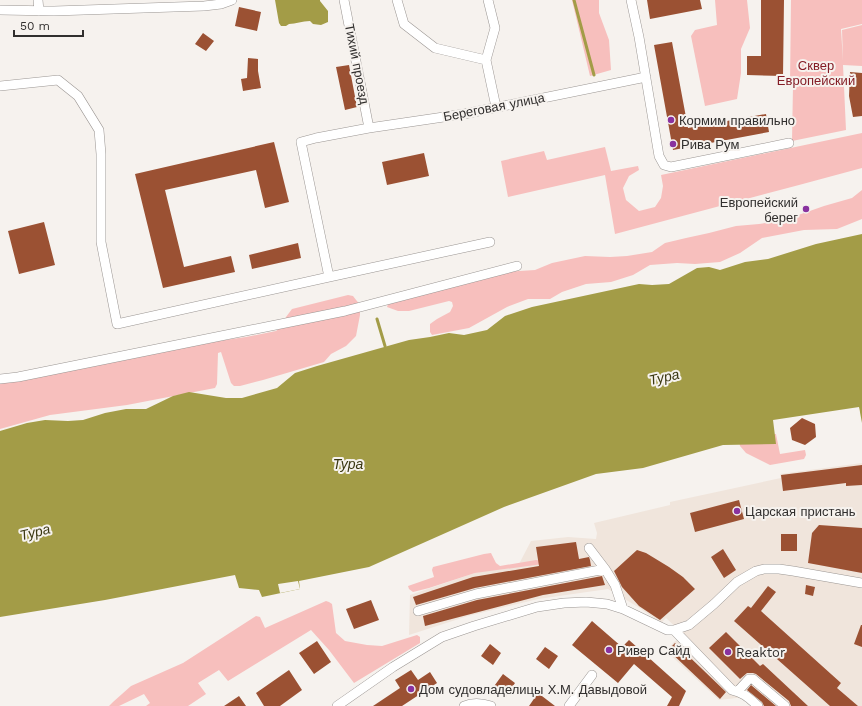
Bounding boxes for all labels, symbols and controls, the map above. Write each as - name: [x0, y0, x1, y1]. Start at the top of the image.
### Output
- scale bar: [14, 12, 83, 38]
- text: 50 m: [20, 19, 50, 33]
- street label: Тихий проезд: [342, 22, 372, 106]
- park label: Сквер Европейский: [777, 58, 855, 88]
- street label: Береговая улица: [442, 90, 547, 124]
- place label: Кормим правильно: [679, 113, 795, 128]
- marker: Кормим правильно: [666, 115, 676, 125]
- place label: Рива Рум: [681, 137, 739, 152]
- marker: Рива Рум: [668, 139, 678, 149]
- place label: Европейский берег: [720, 195, 798, 225]
- marker: Европейский берег: [801, 204, 811, 214]
- water label: Тура: [647, 366, 681, 388]
- water label: Тура: [333, 456, 364, 472]
- place label: Царская пристань: [745, 504, 856, 519]
- marker: Царская пристань: [732, 506, 742, 516]
- water label: Тура: [18, 520, 52, 543]
- place label: Ривер Сайд: [617, 643, 691, 658]
- marker: Ривер Сайд: [604, 645, 614, 655]
- place label: Reaktor: [736, 645, 785, 660]
- marker: Reaktor: [723, 647, 733, 657]
- place label: Дом судовладелицы Х.М. Давыдовой: [419, 682, 647, 697]
- marker: Дом судовладелицы Х.М. Давыдовой: [406, 684, 416, 694]

